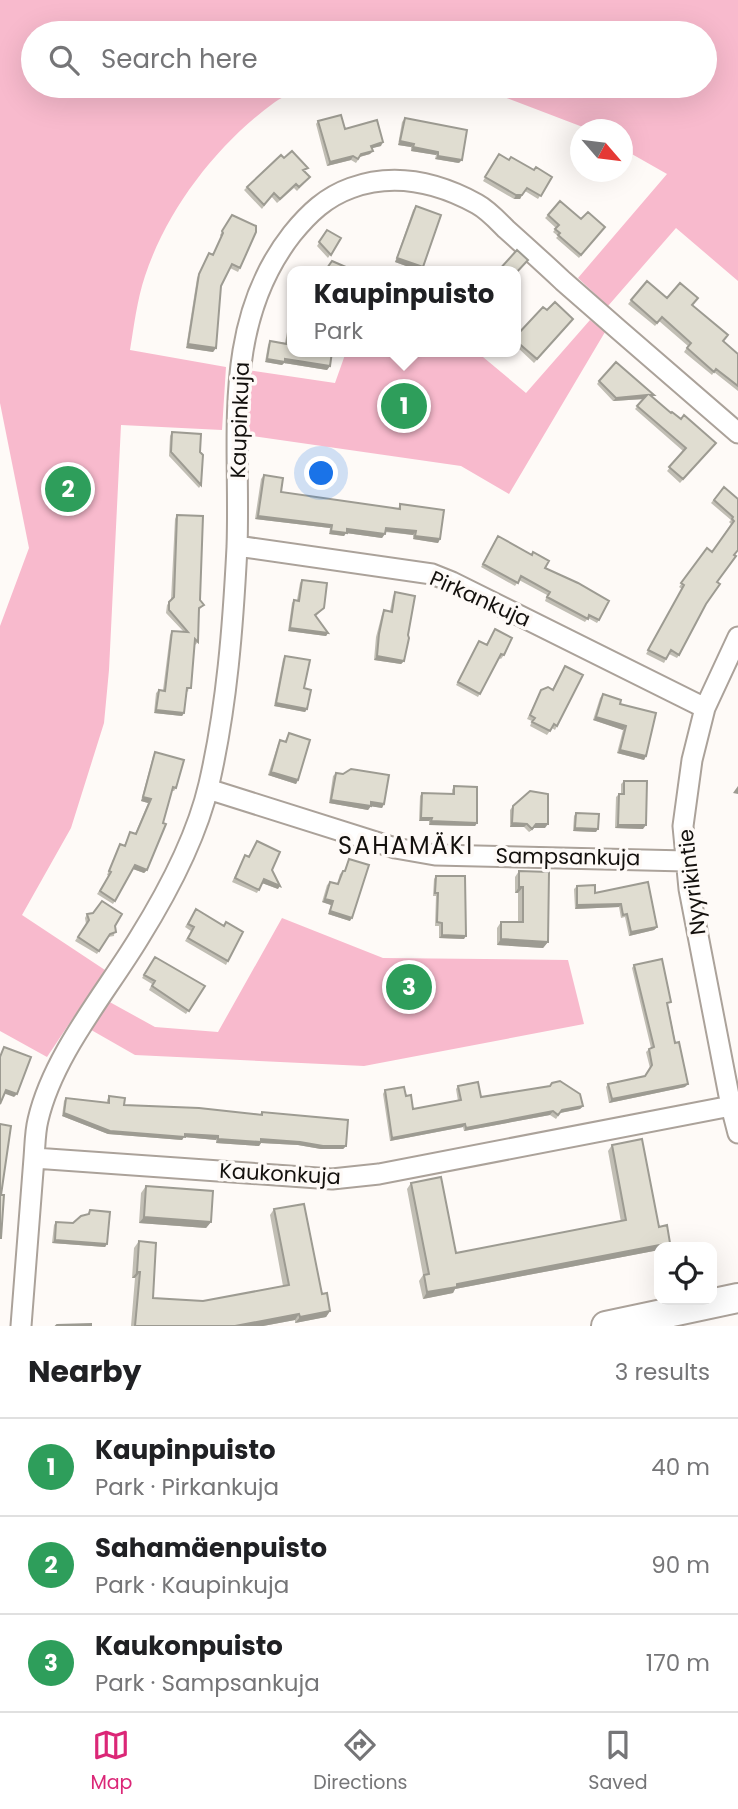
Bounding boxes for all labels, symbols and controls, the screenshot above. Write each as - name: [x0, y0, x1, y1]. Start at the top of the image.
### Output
- search box: [21, 21, 717, 98]
- icon: search: [45, 41, 83, 79]
- text: Search here: [101, 41, 258, 77]
- north arrow: [570, 119, 633, 182]
- popup: [287, 266, 521, 357]
- text: Kaupinpuisto: [314, 276, 494, 312]
- text: Park: [314, 315, 363, 347]
- street label: Kaupinkuja: [223, 361, 256, 479]
- pin: 1: [381, 380, 427, 432]
- your location: [304, 456, 338, 490]
- pin: 2: [45, 463, 91, 515]
- street label: Pirkankuja: [425, 563, 535, 634]
- street label: Nyyrikintie: [671, 827, 712, 937]
- district label: SAHAMÄKI: [338, 829, 474, 862]
- street label: Sampsankuja: [495, 841, 641, 872]
- pin: 3: [386, 961, 432, 1013]
- street label: Kaukonkuja: [219, 1156, 341, 1191]
- map controls: [654, 1242, 717, 1305]
- button: locate: [654, 1242, 717, 1305]
- text: Nearby: [28, 1350, 142, 1393]
- text: 3 results: [615, 1356, 710, 1388]
- text: Kaupinpuisto: [95, 1432, 276, 1468]
- text: 1: [47, 1451, 55, 1483]
- text: 40 m: [651, 1451, 710, 1483]
- text: Park · Pirkankuja: [95, 1471, 279, 1503]
- text: Sahamäenpuisto: [95, 1530, 327, 1566]
- text: 2: [44, 1549, 58, 1581]
- text: 90 m: [651, 1549, 710, 1581]
- text: Park · Kaupinkuja: [95, 1569, 289, 1601]
- text: Kaukonpuisto: [95, 1628, 283, 1664]
- text: 3: [44, 1647, 58, 1679]
- text: 170 m: [646, 1647, 710, 1679]
- text: Park · Sampsankuja: [95, 1667, 320, 1699]
- tab: Map: [90, 1726, 132, 1797]
- tab: Directions: [313, 1726, 408, 1797]
- tab: Saved: [588, 1726, 648, 1797]

